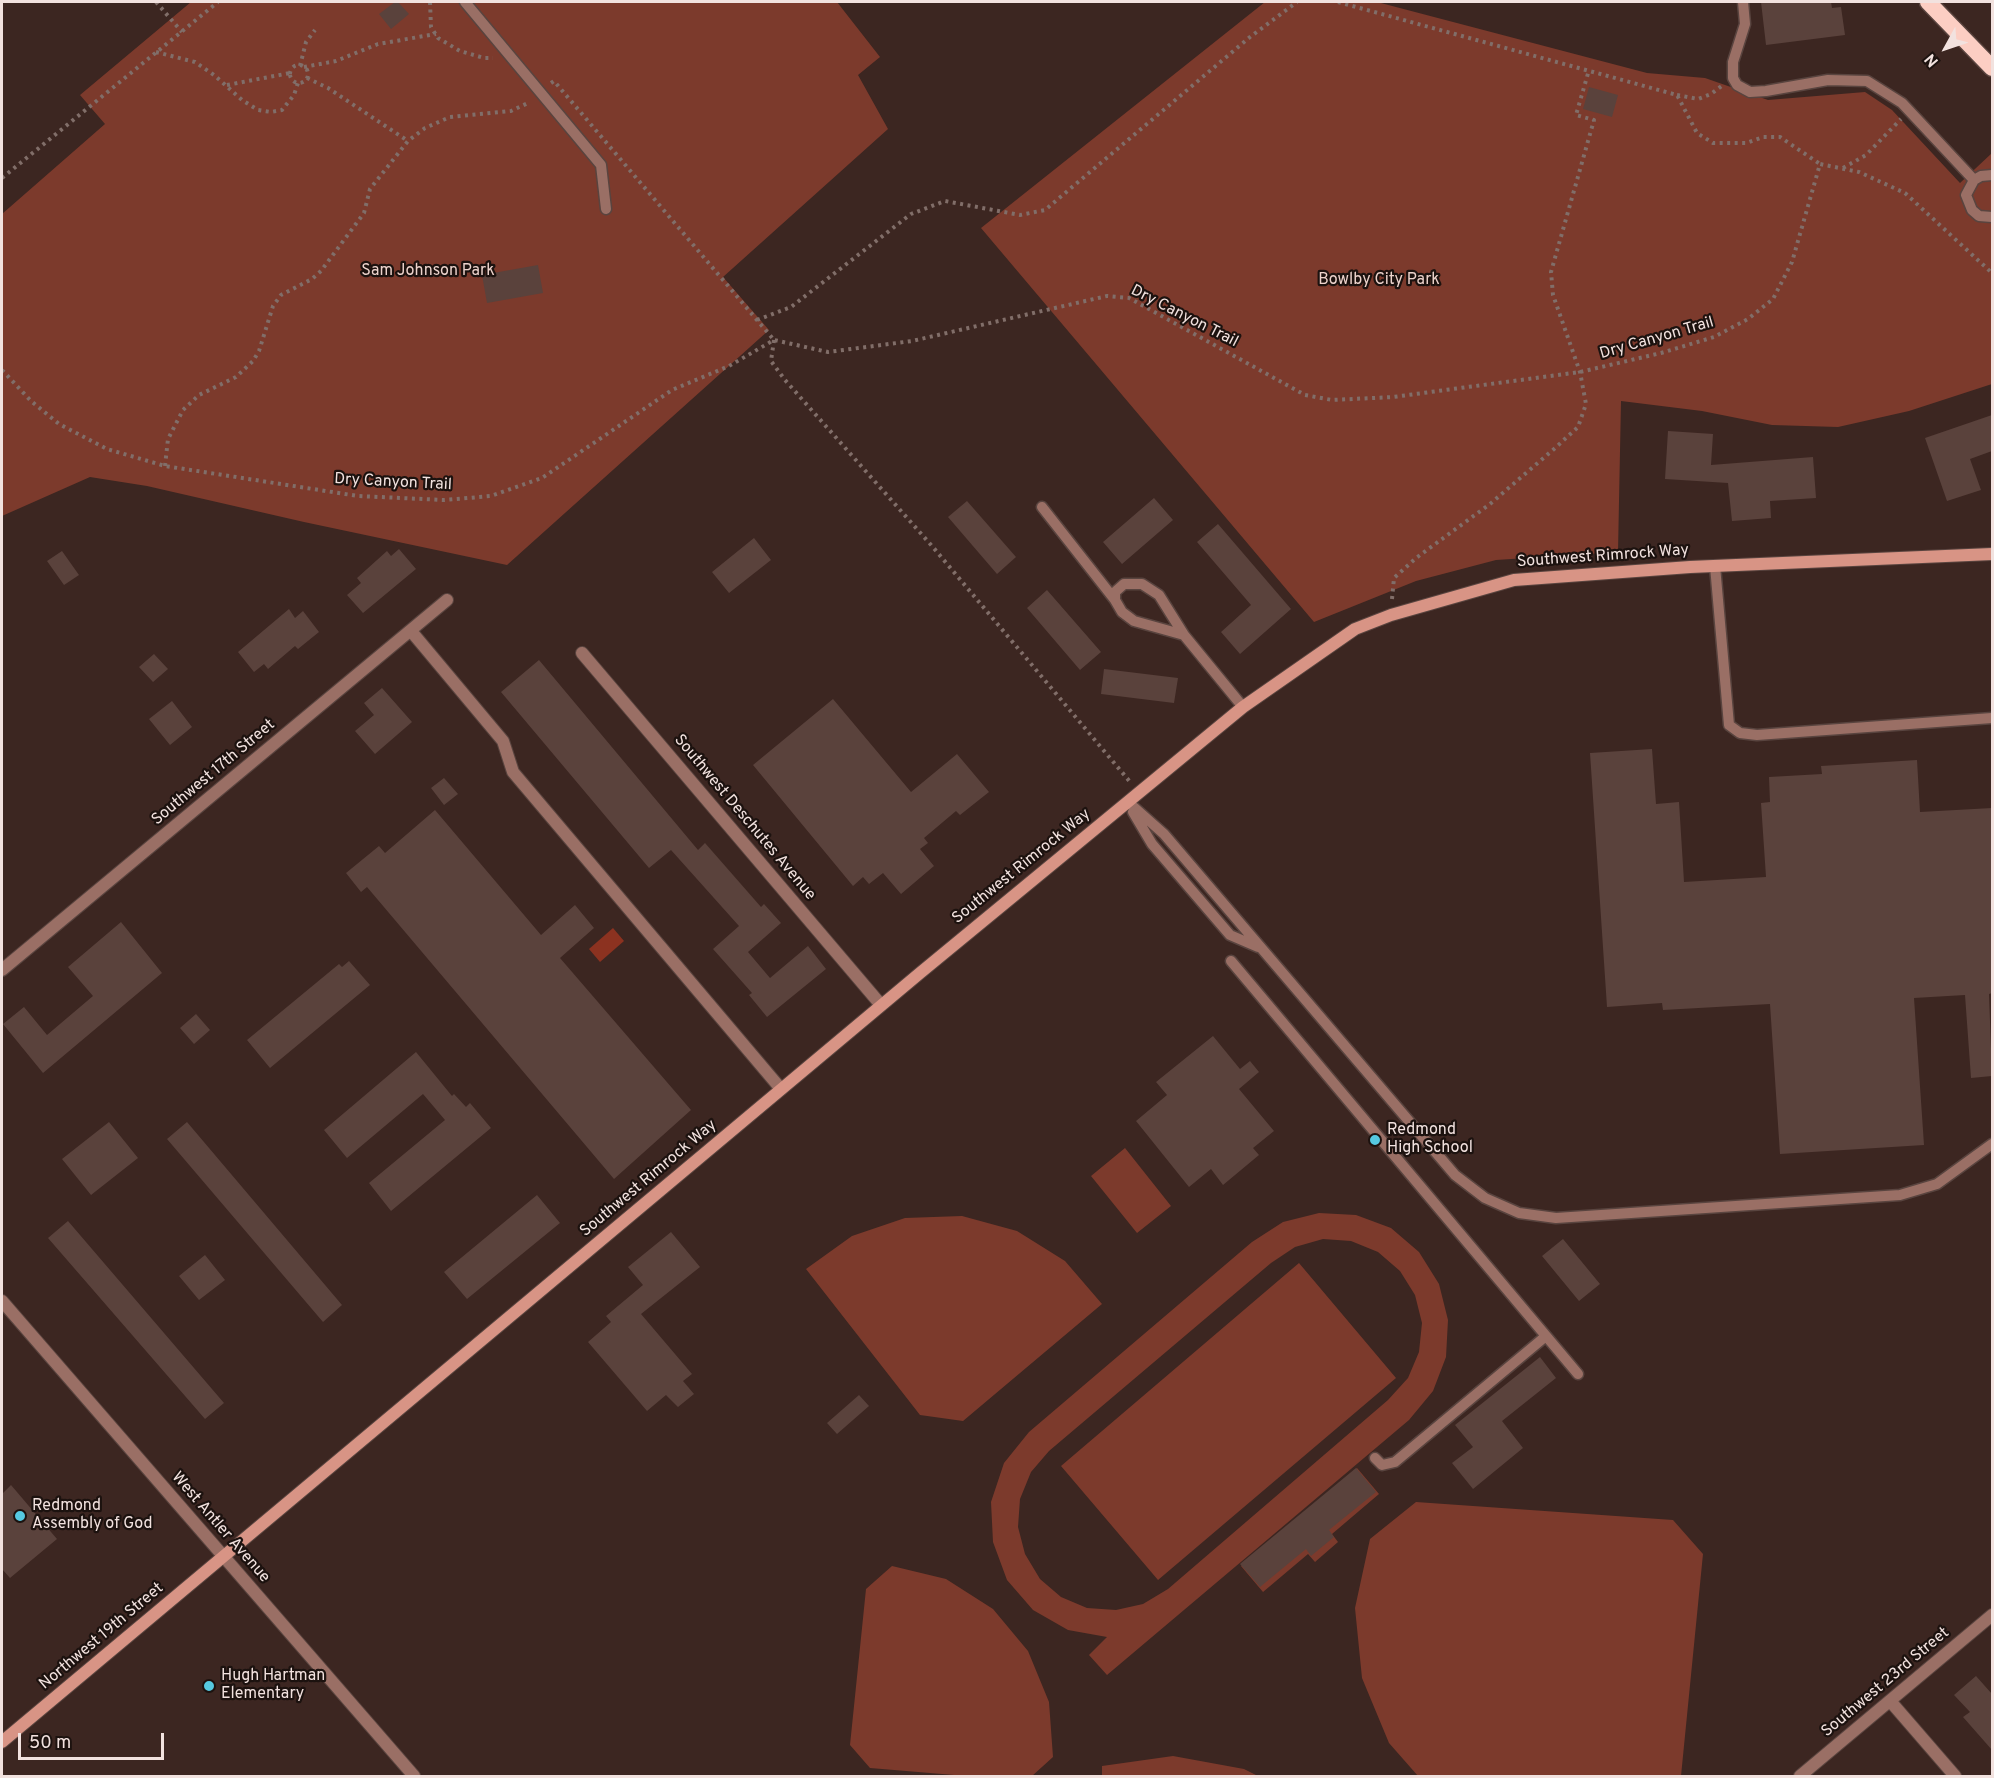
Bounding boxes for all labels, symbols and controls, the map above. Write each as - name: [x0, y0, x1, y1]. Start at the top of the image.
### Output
- north arrow: [1916, 18, 1976, 78]
- text: N: [1921, 49, 1944, 70]
- park label: Sam Johnson Park: [361, 262, 495, 282]
- park label: Bowlby City Park: [1318, 271, 1440, 291]
- street label: Dry Canyon Trail: [1127, 282, 1241, 352]
- street label: Dry Canyon Trail: [1598, 314, 1716, 364]
- street label: Dry Canyon Trail: [334, 470, 452, 496]
- street label: Southwest Rimrock Way: [1516, 541, 1690, 573]
- street label: Southwest 17th Street: [148, 716, 280, 830]
- street label: Southwest Deschutes Avenue: [669, 731, 819, 905]
- street label: Southwest Rimrock Way: [949, 805, 1095, 929]
- street label: Southwest Rimrock Way: [577, 1116, 721, 1242]
- place label: Redmond High School: [1387, 1121, 1473, 1159]
- marker: Redmond High School: [1368, 1133, 1382, 1147]
- street label: West Antler Avenue: [167, 1469, 273, 1587]
- place label: Redmond Assembly of God: [32, 1497, 152, 1535]
- marker: Redmond Assembly of God: [13, 1509, 27, 1523]
- street label: Northwest 19th Street: [36, 1579, 168, 1695]
- street label: Southwest 23rd Street: [1818, 1624, 1954, 1742]
- place label: Hugh Hartman Elementary: [221, 1667, 325, 1705]
- marker: Hugh Hartman Elementary: [202, 1679, 216, 1693]
- scale bar: [21, 1721, 166, 1759]
- text: 50 m: [29, 1732, 71, 1755]

